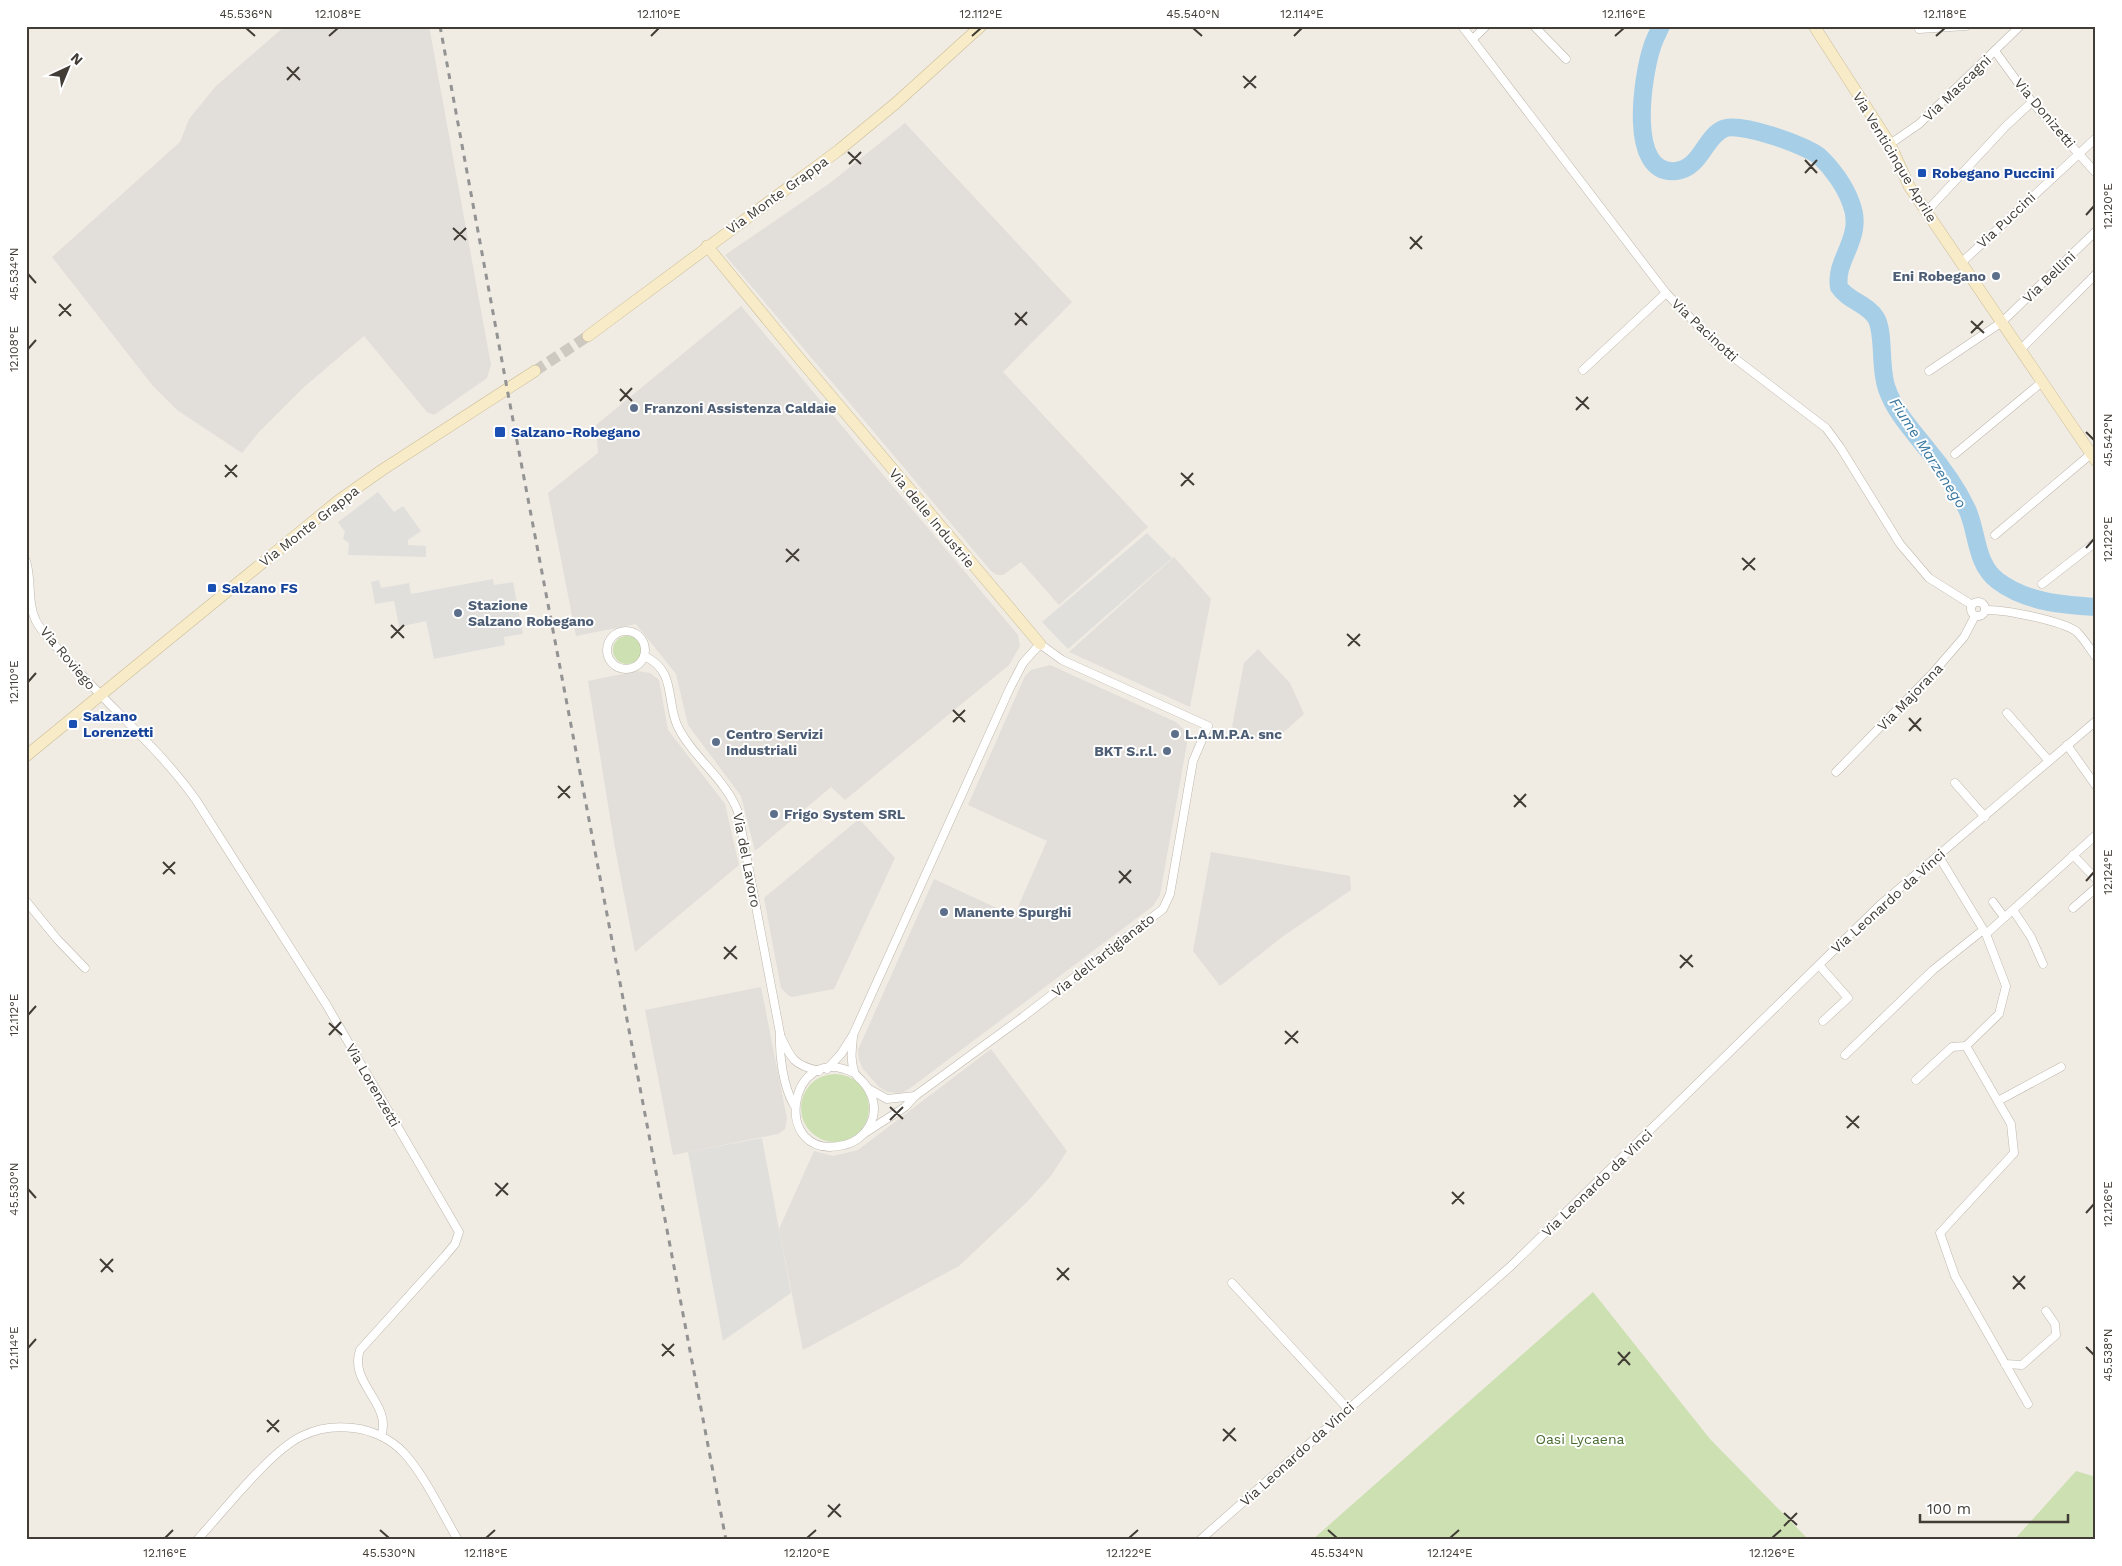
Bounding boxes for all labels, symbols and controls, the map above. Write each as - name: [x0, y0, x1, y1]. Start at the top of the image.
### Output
- text: 45.536°N: [219, 7, 273, 21]
- text: 12.108°E: [315, 7, 361, 21]
- text: 12.110°E: [637, 7, 681, 21]
- text: 12.112°E: [960, 7, 1003, 21]
- text: 45.540°N: [1166, 7, 1220, 21]
- text: 12.114°E: [1280, 7, 1324, 21]
- text: 12.116°E: [1602, 7, 1646, 21]
- text: 12.118°E: [1923, 7, 1967, 21]
- north arrow: [42, 42, 92, 92]
- text: N: [68, 49, 86, 68]
- street label: Via Mascagni: [1920, 52, 1994, 124]
- street label: Via Donizetti: [2011, 75, 2079, 151]
- street label: Via Venticinque Aprile: [1850, 89, 1940, 225]
- street label: Via Monte Grappa: [723, 153, 831, 237]
- place label: Robegano Puccini: [1932, 165, 2055, 181]
- marker: Robegano Puccini: [1916, 167, 1928, 179]
- text: 12.120°E: [2101, 183, 2115, 229]
- street label: Via Puccini: [1973, 189, 2039, 251]
- text: 45.534°N: [7, 247, 21, 301]
- street label: Via Bellini: [2019, 248, 2079, 306]
- place label: Eni Robegano: [1893, 268, 1986, 284]
- marker: Eni Robegano: [1990, 270, 2002, 282]
- street label: Via Pacinotti: [1669, 295, 1741, 365]
- text: 12.108°E: [7, 326, 21, 372]
- water label: Fiume Marzenego: [1886, 394, 1970, 512]
- place label: Franzoni Assistenza Caldaie: [644, 400, 836, 416]
- marker: Franzoni Assistenza Caldaie: [628, 402, 640, 414]
- text: 45.542°N: [2101, 413, 2115, 467]
- place label: Salzano-Robegano: [511, 424, 640, 440]
- marker: Salzano-Robegano: [493, 425, 507, 439]
- street label: Via delle Industrie: [886, 465, 978, 571]
- street label: Via Monte Grappa: [256, 482, 362, 570]
- text: 12.122°E: [2101, 516, 2115, 562]
- place label: Salzano FS: [222, 580, 298, 596]
- marker: Salzano FS: [206, 582, 218, 594]
- place label: Stazione Salzano Robegano: [468, 597, 594, 629]
- marker: Stazione Salzano Robegano: [452, 607, 464, 619]
- street label: Via Roviego: [37, 623, 99, 693]
- text: 12.110°E: [7, 660, 21, 704]
- street label: Via Majorana: [1874, 660, 1946, 734]
- place label: Salzano Lorenzetti: [83, 708, 153, 740]
- marker: Salzano Lorenzetti: [67, 718, 79, 730]
- place label: Centro Servizi Industriali: [726, 726, 823, 758]
- place label: L.A.M.P.A. snc: [1185, 726, 1282, 742]
- marker: L.A.M.P.A. snc: [1169, 728, 1181, 740]
- marker: Centro Servizi Industriali: [710, 736, 722, 748]
- place label: BKT S.r.l.: [1094, 743, 1157, 759]
- marker: BKT S.r.l.: [1161, 745, 1173, 757]
- place label: Frigo System SRL: [784, 806, 906, 822]
- marker: Frigo System SRL: [768, 808, 780, 820]
- street label: Via del Lavoro: [730, 811, 764, 909]
- street label: Via Leonardo da Vinci: [1828, 846, 1948, 956]
- text: 12.124°E: [2101, 849, 2115, 895]
- place label: Manente Spurghi: [954, 904, 1071, 920]
- marker: Manente Spurghi: [938, 906, 950, 918]
- street label: Via dell'artigianato: [1048, 910, 1158, 1000]
- text: 12.112°E: [7, 993, 21, 1036]
- street label: Via Lorenzetti: [343, 1040, 403, 1130]
- street label: Via Leonardo da Vinci: [1538, 1126, 1656, 1240]
- text: 45.530°N: [7, 1162, 21, 1216]
- text: 12.126°E: [2101, 1181, 2115, 1227]
- text: 12.114°E: [7, 1326, 21, 1370]
- text: 45.538°N: [2101, 1328, 2115, 1382]
- street label: Via Leonardo da Vinci: [1237, 1399, 1357, 1509]
- park label: Oasi Lycaena: [1535, 1431, 1625, 1447]
- scale bar: [1920, 1491, 2067, 1523]
- text: 100 m: [1927, 1500, 1971, 1518]
- text: 12.116°E: [143, 1546, 187, 1560]
- text: 45.530°N: [362, 1546, 416, 1560]
- text: 12.118°E: [464, 1546, 508, 1560]
- text: 12.120°E: [784, 1546, 830, 1560]
- text: 12.122°E: [1106, 1546, 1152, 1560]
- text: 45.534°N: [1310, 1546, 1364, 1560]
- text: 12.124°E: [1427, 1546, 1473, 1560]
- text: 12.126°E: [1749, 1546, 1795, 1560]

